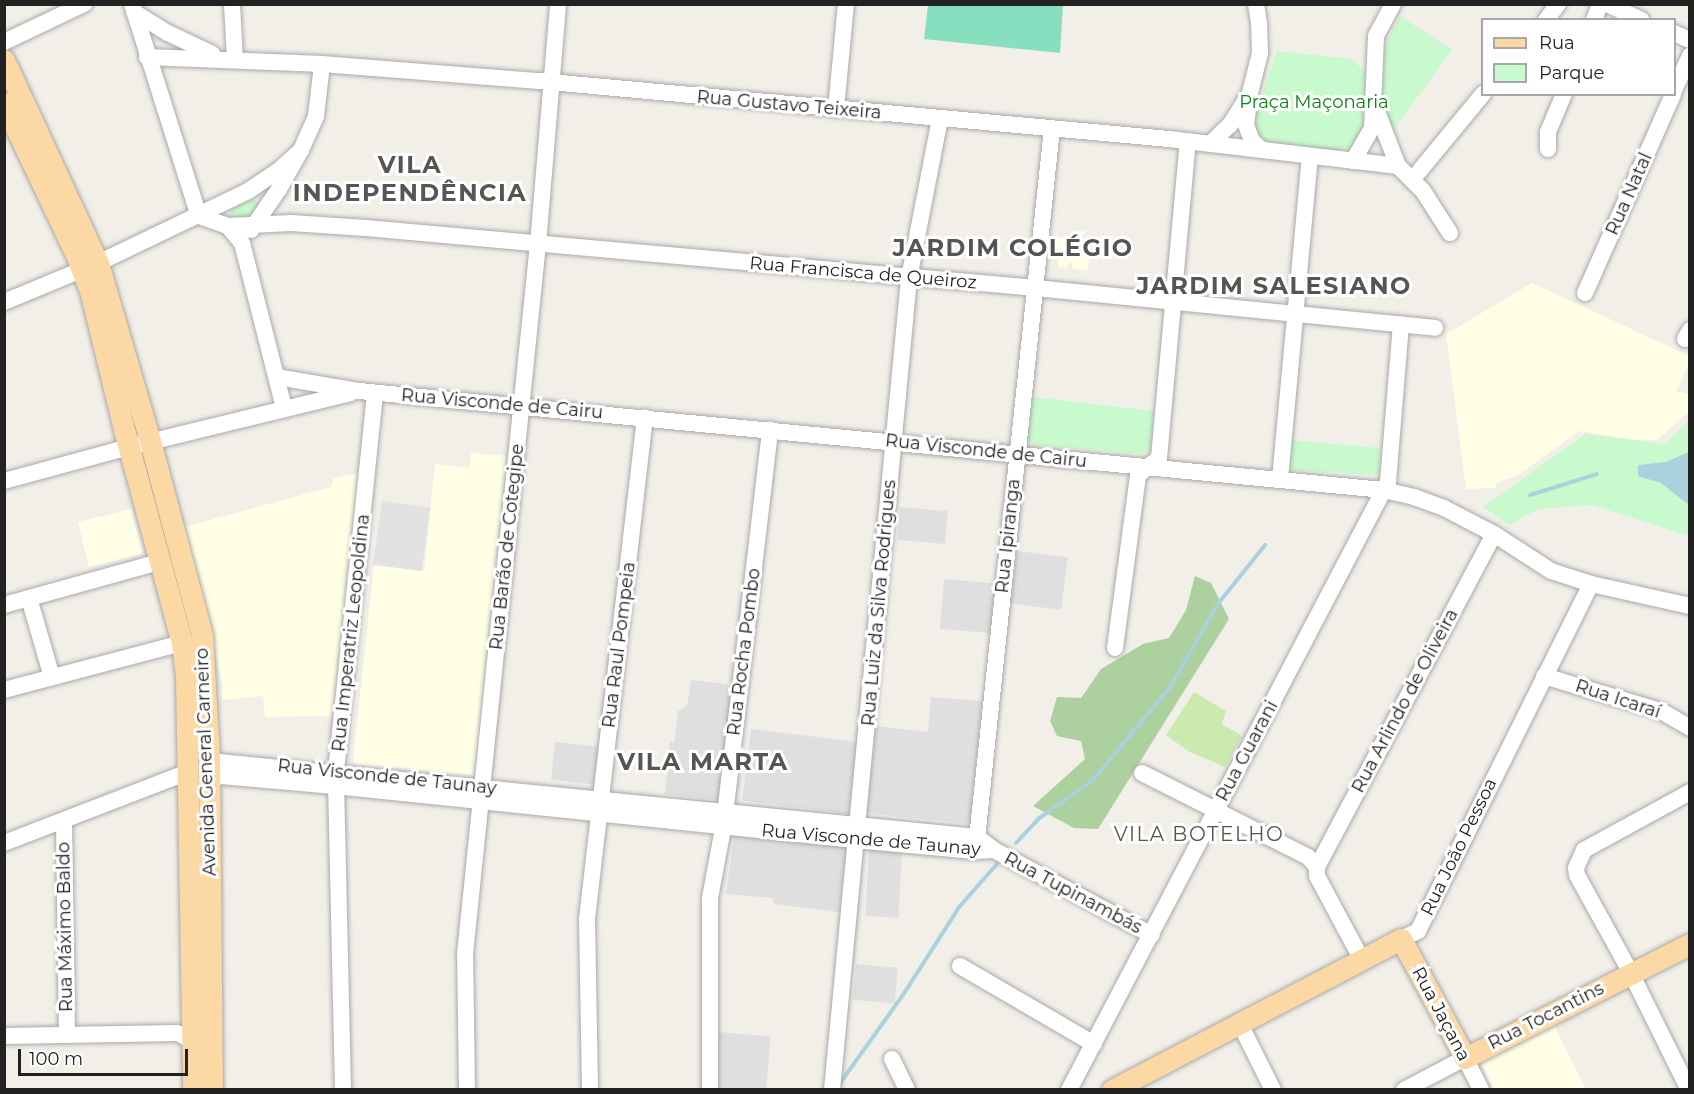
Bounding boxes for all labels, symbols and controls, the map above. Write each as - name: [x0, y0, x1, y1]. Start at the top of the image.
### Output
- legend: [1481, 18, 1676, 96]
- text: Rua: [1539, 32, 1575, 54]
- text: Parque: [1539, 62, 1604, 84]
- street label: Rua Gustavo Teixeira: [696, 86, 882, 124]
- park label: Praça Maçonaria: [1239, 91, 1389, 113]
- street label: Rua Natal: [1601, 149, 1657, 239]
- district label: VILA INDEPENDÊNCIA: [293, 151, 527, 207]
- district label: JARDIM COLÉGIO: [892, 234, 1134, 262]
- street label: Rua Francisca de Queiroz: [748, 252, 978, 294]
- district label: JARDIM SALESIANO: [1136, 272, 1412, 300]
- street label: Rua Visconde de Cairu: [400, 384, 604, 424]
- street label: Rua Visconde de Cairu: [884, 430, 1088, 472]
- street label: Rua Barão de Cotegipe: [485, 443, 529, 651]
- street label: Rua Ipiranga: [991, 478, 1025, 594]
- street label: Rua Luiz da Silva Rodrigues: [857, 479, 901, 727]
- street label: Rua Imperatriz Leopoldina: [328, 513, 374, 753]
- street label: Rua Raul Pompeia: [598, 561, 640, 729]
- street label: Rua Rocha Pombo: [723, 567, 765, 737]
- street label: Rua Arlindo de Oliveira: [1347, 605, 1463, 797]
- street label: Avenida General Carneiro: [191, 648, 221, 876]
- street label: Rua Icaraí: [1573, 675, 1663, 723]
- street label: Rua Guarani: [1211, 697, 1283, 805]
- district label: VILA MARTA: [617, 748, 789, 776]
- street label: Rua Visconde de Taunay: [276, 755, 498, 799]
- street label: Rua João Pessoa: [1416, 775, 1502, 919]
- street label: Rua Visconde de Taunay: [760, 820, 982, 860]
- district label: VILA BOTELHO: [1114, 822, 1284, 846]
- street label: Rua Máximo Baldo: [53, 842, 77, 1012]
- street label: Rua Tupinambás: [1000, 848, 1146, 938]
- street label: Rua Jaçana: [1407, 963, 1475, 1065]
- street label: Rua Tocantins: [1484, 978, 1608, 1054]
- scale bar: [21, 1037, 190, 1075]
- text: 100 m: [29, 1048, 83, 1070]

